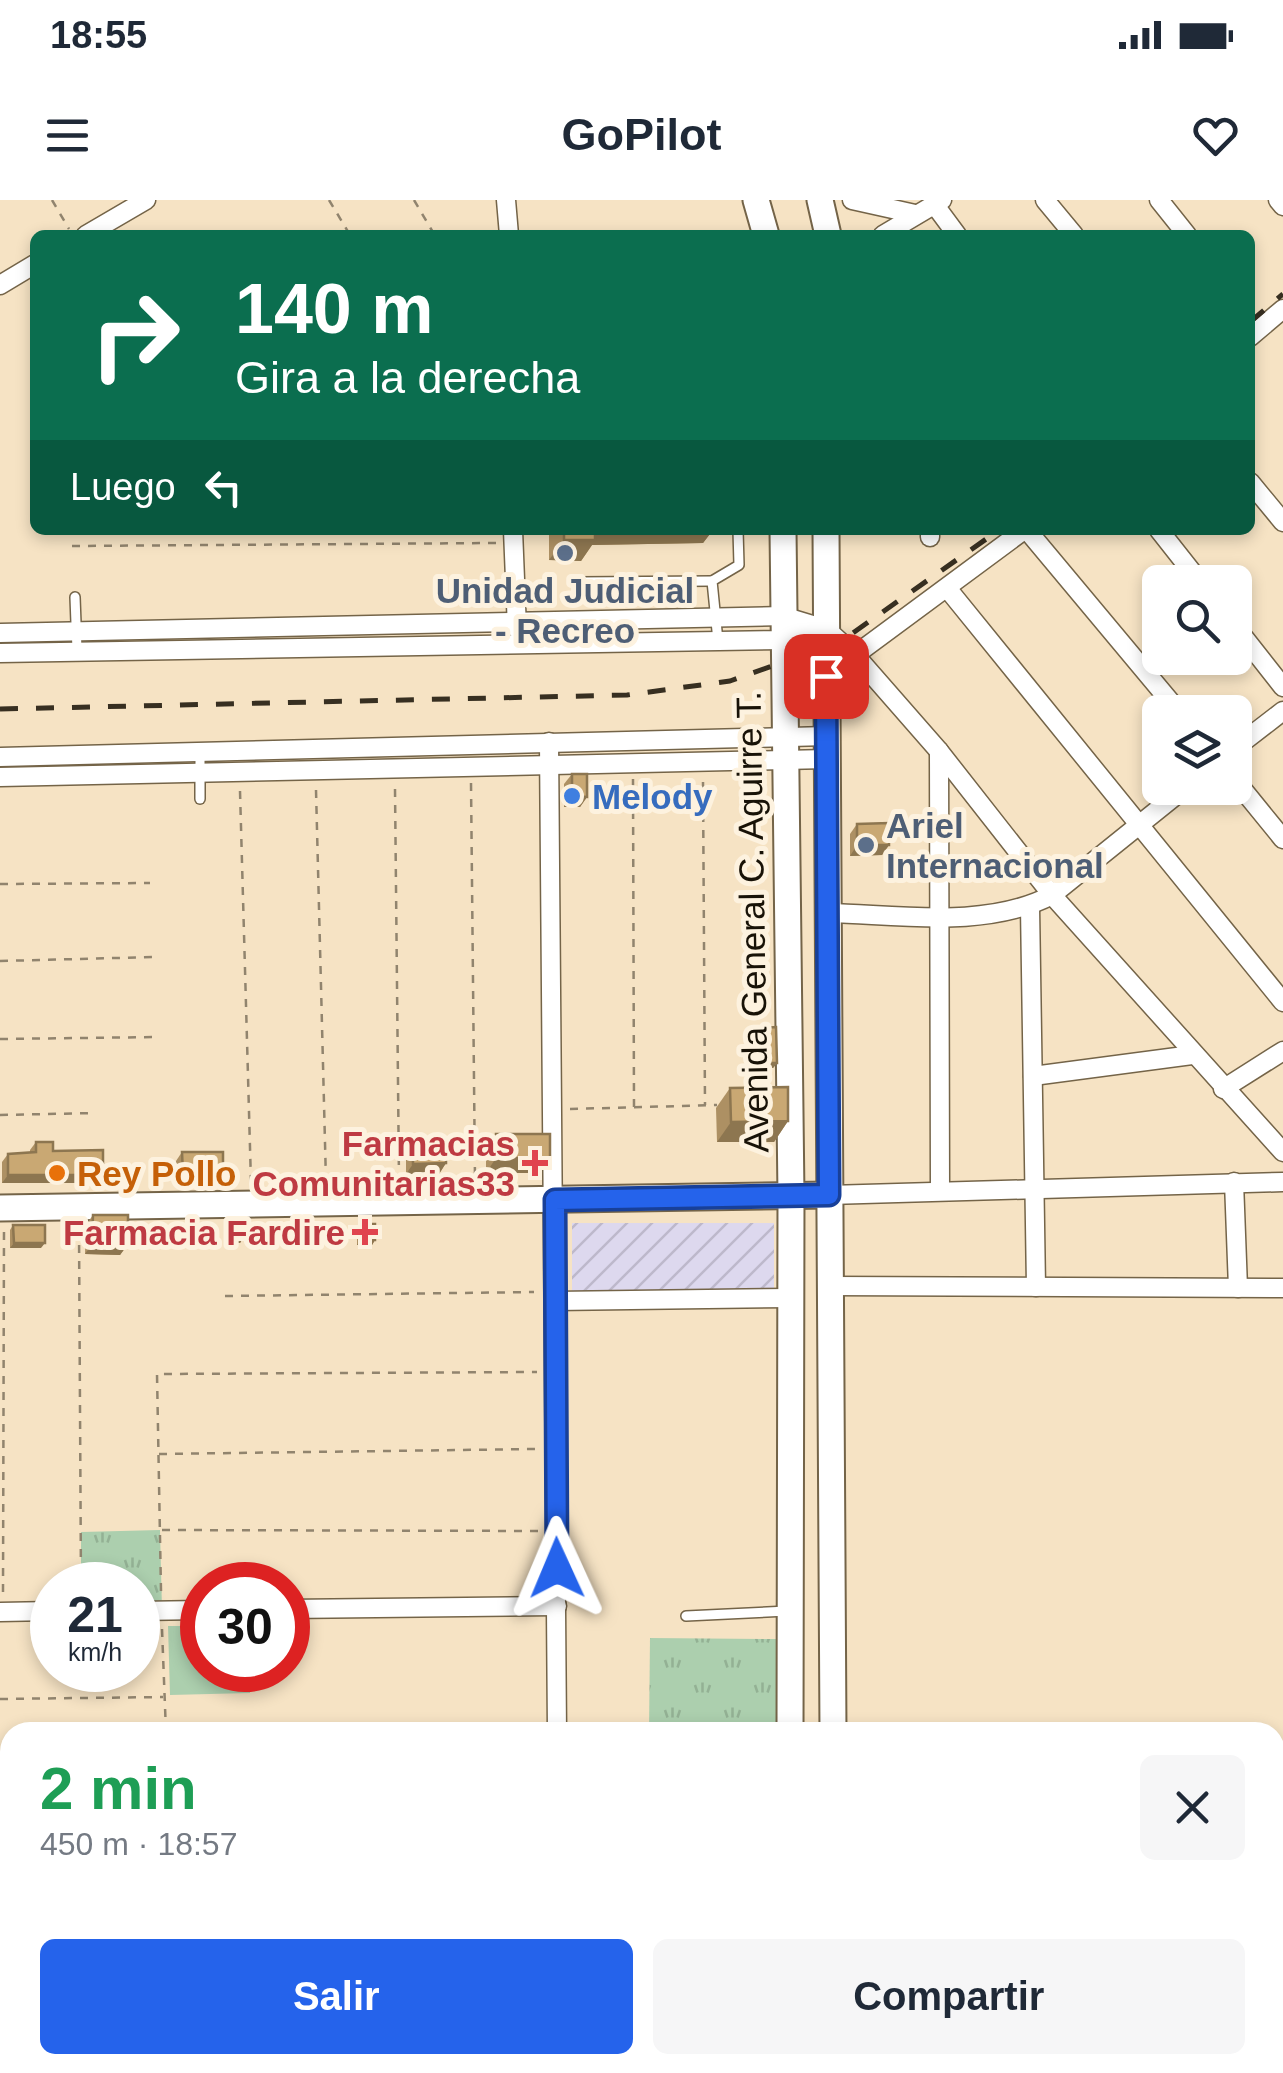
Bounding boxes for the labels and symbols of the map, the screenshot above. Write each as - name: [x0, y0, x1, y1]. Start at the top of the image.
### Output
- marker: Unidad Judicial - Recreo: [554, 542, 576, 564]
- place label: Unidad Judicial - Recreo: [436, 571, 694, 650]
- pin: [784, 634, 869, 719]
- street label: Avenida General C. Aguirre T.: [728, 691, 776, 1153]
- place label: Melody: [592, 777, 713, 816]
- marker: Melody: [561, 785, 583, 807]
- place label: Ariel Internacional: [886, 806, 1104, 885]
- marker: Ariel Internacional: [855, 834, 877, 856]
- place label: Farmacias Comunitarias33: [252, 1124, 515, 1203]
- marker: Farmacias Comunitarias33: [524, 1152, 546, 1174]
- place label: Rey Pollo: [77, 1154, 236, 1193]
- marker: Rey Pollo: [46, 1162, 68, 1184]
- place label: Farmacia Fardire: [63, 1213, 345, 1252]
- marker: Farmacia Fardire: [354, 1221, 376, 1243]
- position arrow: [505, 1516, 609, 1620]
- speed limit sign: 30: [180, 1562, 310, 1692]

